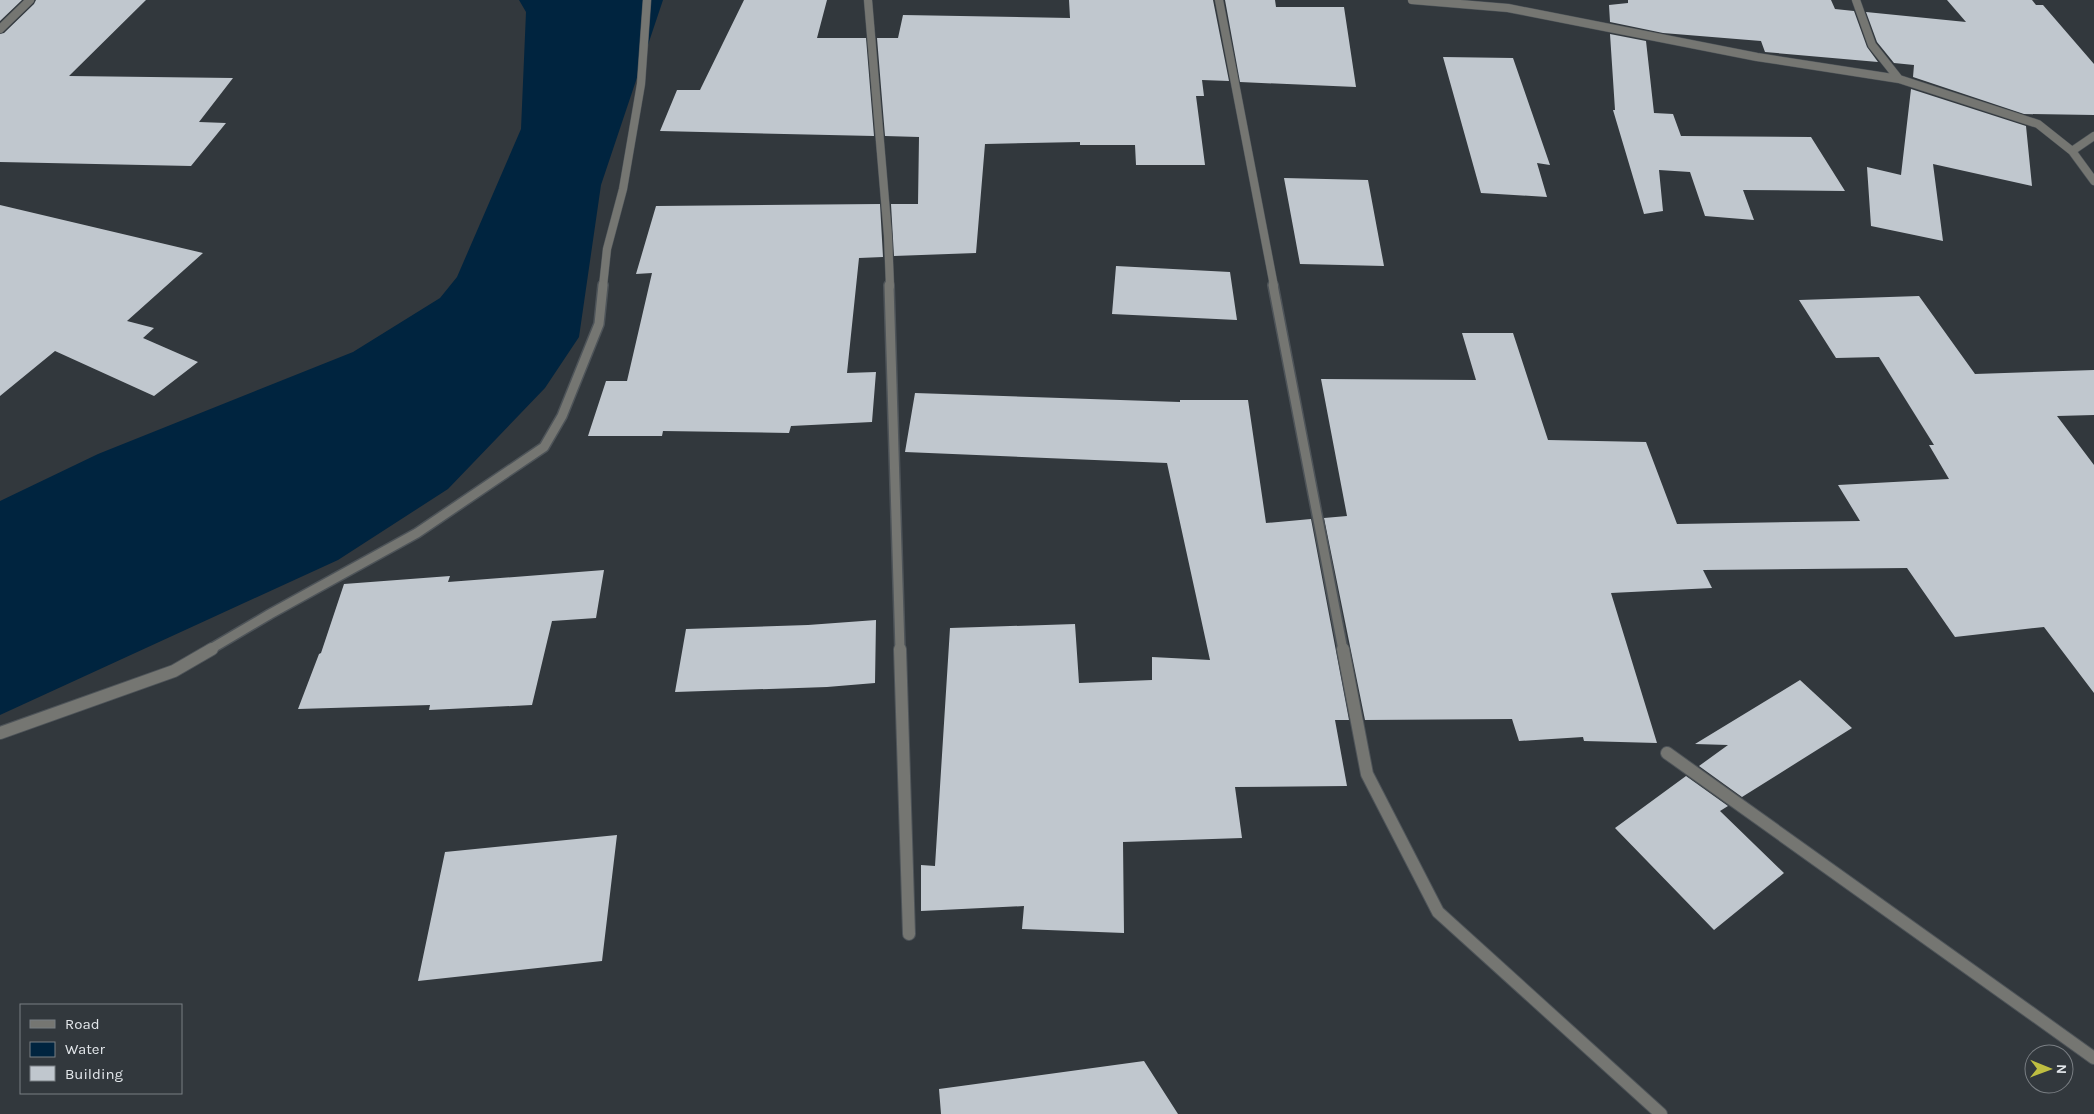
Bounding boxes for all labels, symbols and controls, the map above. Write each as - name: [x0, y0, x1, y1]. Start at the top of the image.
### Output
- legend: [20, 1004, 182, 1094]
- text: Road: [65, 1015, 100, 1033]
- text: Water: [65, 1040, 106, 1058]
- north arrow: [2024, 1044, 2074, 1094]
- text: N: [2053, 1064, 2070, 1074]
- text: Building: [65, 1065, 123, 1083]

